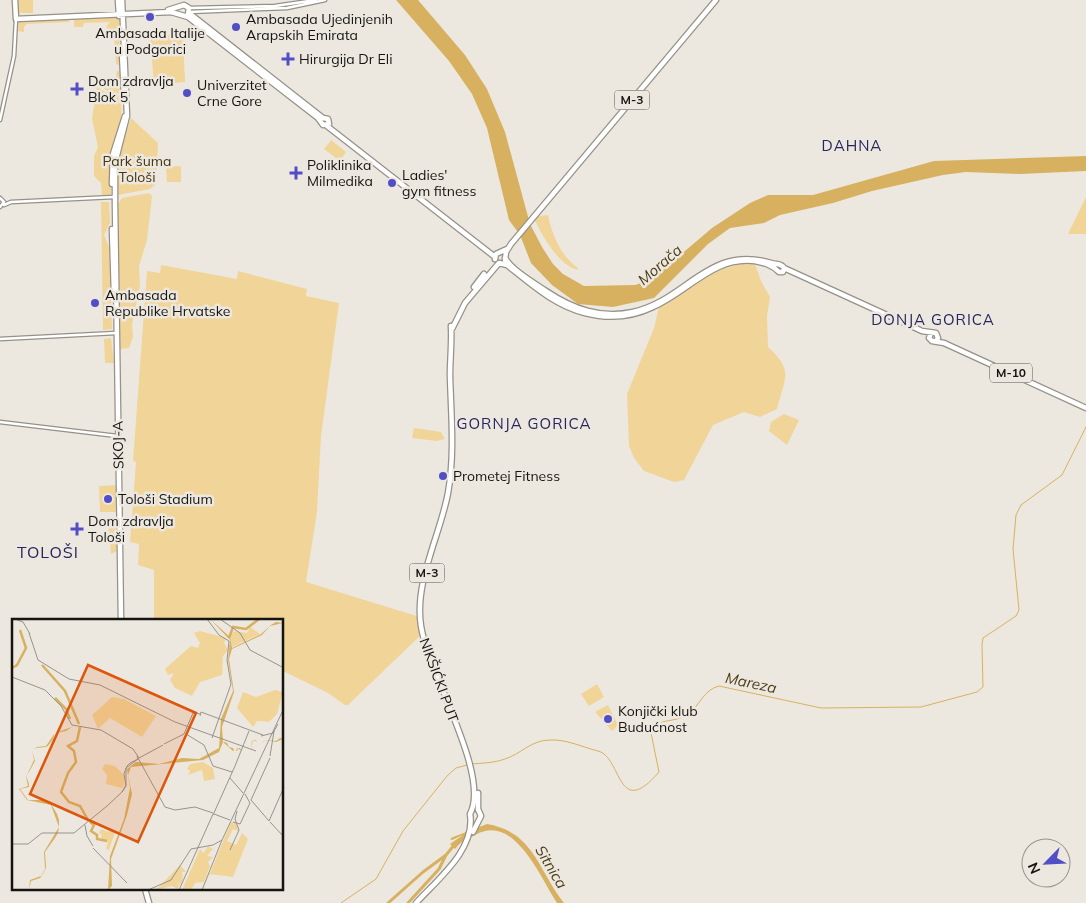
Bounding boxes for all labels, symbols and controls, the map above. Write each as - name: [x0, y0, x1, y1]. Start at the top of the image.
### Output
- place label: Ambasada Ujedinjenih Arapskih Emirata: [246, 10, 393, 44]
- marker: Ambasada Italije u Podgorici: [144, 11, 156, 23]
- marker: Ambasada Ujedinjenih Arapskih Emirata: [230, 21, 242, 33]
- place label: Ambasada Italije u Podgorici: [95, 24, 205, 58]
- place label: Hirurgija Dr Eli: [299, 50, 392, 68]
- marker: Hirurgija Dr Eli: [281, 52, 295, 66]
- place label: Dom zdravlja Blok 5: [88, 72, 174, 106]
- place label: Univerzitet Crne Gore: [197, 76, 267, 110]
- marker: Dom zdravlja Blok 5: [70, 82, 84, 96]
- marker: Univerzitet Crne Gore: [181, 87, 193, 99]
- road number: M-3: [614, 90, 650, 110]
- district label: DAHNA: [822, 136, 882, 155]
- park label: Park šuma Tološi: [103, 152, 171, 186]
- place label: Poliklinika Milmedika: [307, 156, 373, 190]
- marker: Poliklinika Milmedika: [289, 166, 303, 180]
- place label: Ladies' gym fitness: [402, 166, 477, 200]
- marker: Ladies' gym fitness: [386, 177, 398, 189]
- water label: Morača: [634, 240, 686, 289]
- place label: Ambasada Republike Hrvatske: [105, 286, 230, 320]
- marker: Ambasada Republike Hrvatske: [89, 297, 101, 309]
- district label: DONJA GORICA: [871, 310, 995, 329]
- road number: M-10: [990, 363, 1032, 382]
- district label: GORNJA GORICA: [457, 414, 591, 433]
- street label: SKOJ-A: [109, 420, 127, 469]
- place label: Prometej Fitness: [453, 467, 560, 485]
- marker: Prometej Fitness: [437, 470, 449, 482]
- place label: Tološi Stadium: [118, 490, 213, 508]
- marker: Tološi Stadium: [102, 493, 114, 505]
- place label: Dom zdravlja Tološi: [88, 512, 174, 546]
- marker: Dom zdravlja Tološi: [70, 522, 84, 536]
- district label: TOLOŠI: [17, 542, 79, 562]
- road number: M-3: [410, 564, 444, 582]
- inset map: [12, 619, 284, 890]
- street label: NIKŠIĆKI PUT: [415, 635, 463, 725]
- water label: Mareza: [724, 668, 779, 697]
- place label: Konjički klub Budućnost: [618, 702, 698, 736]
- marker: Konjički klub Budućnost: [602, 713, 614, 725]
- north arrow: [1021, 838, 1071, 888]
- water label: Sitnica: [531, 842, 572, 892]
- text: N: [1024, 860, 1044, 877]

